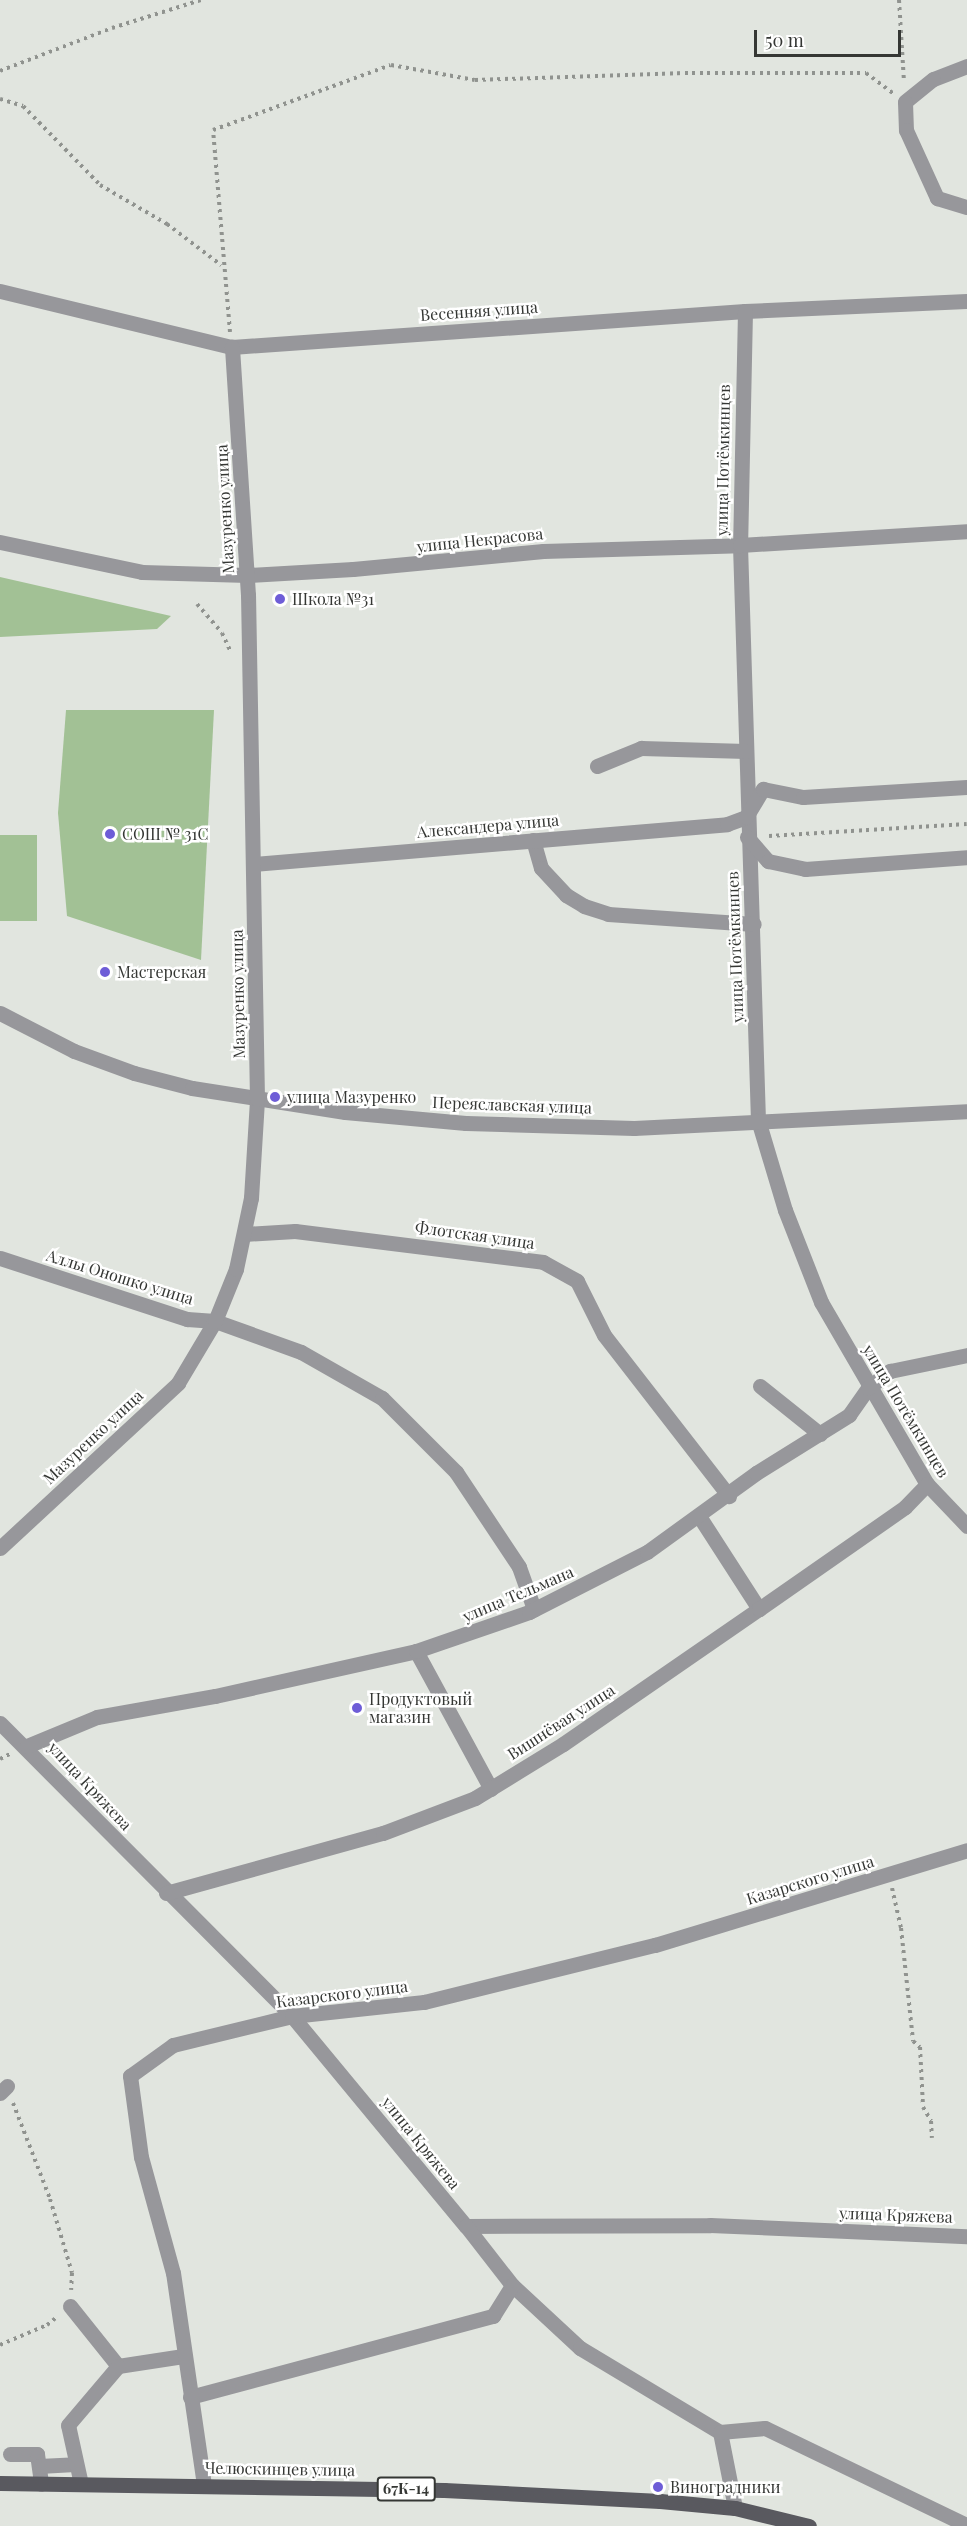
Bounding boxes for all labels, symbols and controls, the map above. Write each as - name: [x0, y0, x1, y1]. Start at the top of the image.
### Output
- scale bar: [757, 18, 904, 56]
- text: 50 m: [765, 28, 804, 52]
- street label: Весенняя улица: [420, 297, 538, 325]
- street label: улица Потёмкинцев: [712, 384, 734, 536]
- street label: Мазуренко улица: [212, 444, 238, 574]
- street label: улица Некрасова: [416, 524, 544, 556]
- place label: Школа №31: [292, 589, 374, 609]
- marker: Школа №31: [273, 592, 287, 606]
- street label: Александера улица: [416, 810, 560, 842]
- place label: СОШ № 31С: [122, 824, 208, 844]
- marker: СОШ № 31С: [103, 827, 117, 841]
- street label: улица Потёмкинцев: [723, 871, 747, 1023]
- street label: Мазуренко улица: [227, 929, 249, 1059]
- place label: Мастерская: [117, 962, 206, 982]
- marker: Мастерская: [98, 965, 112, 979]
- place label: улица Мазуренко: [287, 1087, 416, 1107]
- marker: улица Мазуренко: [268, 1090, 282, 1104]
- street label: Переяславская улица: [432, 1093, 592, 1117]
- street label: Флотская улица: [414, 1217, 536, 1253]
- street label: Аллы Оношко улица: [44, 1245, 196, 1309]
- street label: улица Потёмкинцев: [859, 1341, 953, 1481]
- street label: Мазуренко улица: [39, 1386, 147, 1488]
- street label: улица Тельмана: [460, 1562, 576, 1626]
- street label: Вишнёвая улица: [504, 1680, 618, 1764]
- place label: Продуктовый магазин: [369, 1689, 472, 1727]
- marker: Продуктовый магазин: [350, 1701, 364, 1715]
- street label: улица Кряжева: [44, 1738, 136, 1834]
- street label: Казарского улица: [744, 1851, 876, 1909]
- street label: Казарского улица: [275, 1976, 409, 2012]
- street label: улица Кряжева: [378, 2093, 464, 2193]
- street label: улица Кряжева: [839, 2203, 953, 2227]
- street label: Челюскинцев улица: [205, 2458, 355, 2480]
- road number: 67К-14: [376, 2477, 436, 2501]
- place label: Виноградники: [670, 2477, 781, 2497]
- marker: Виноградники: [651, 2480, 665, 2494]

